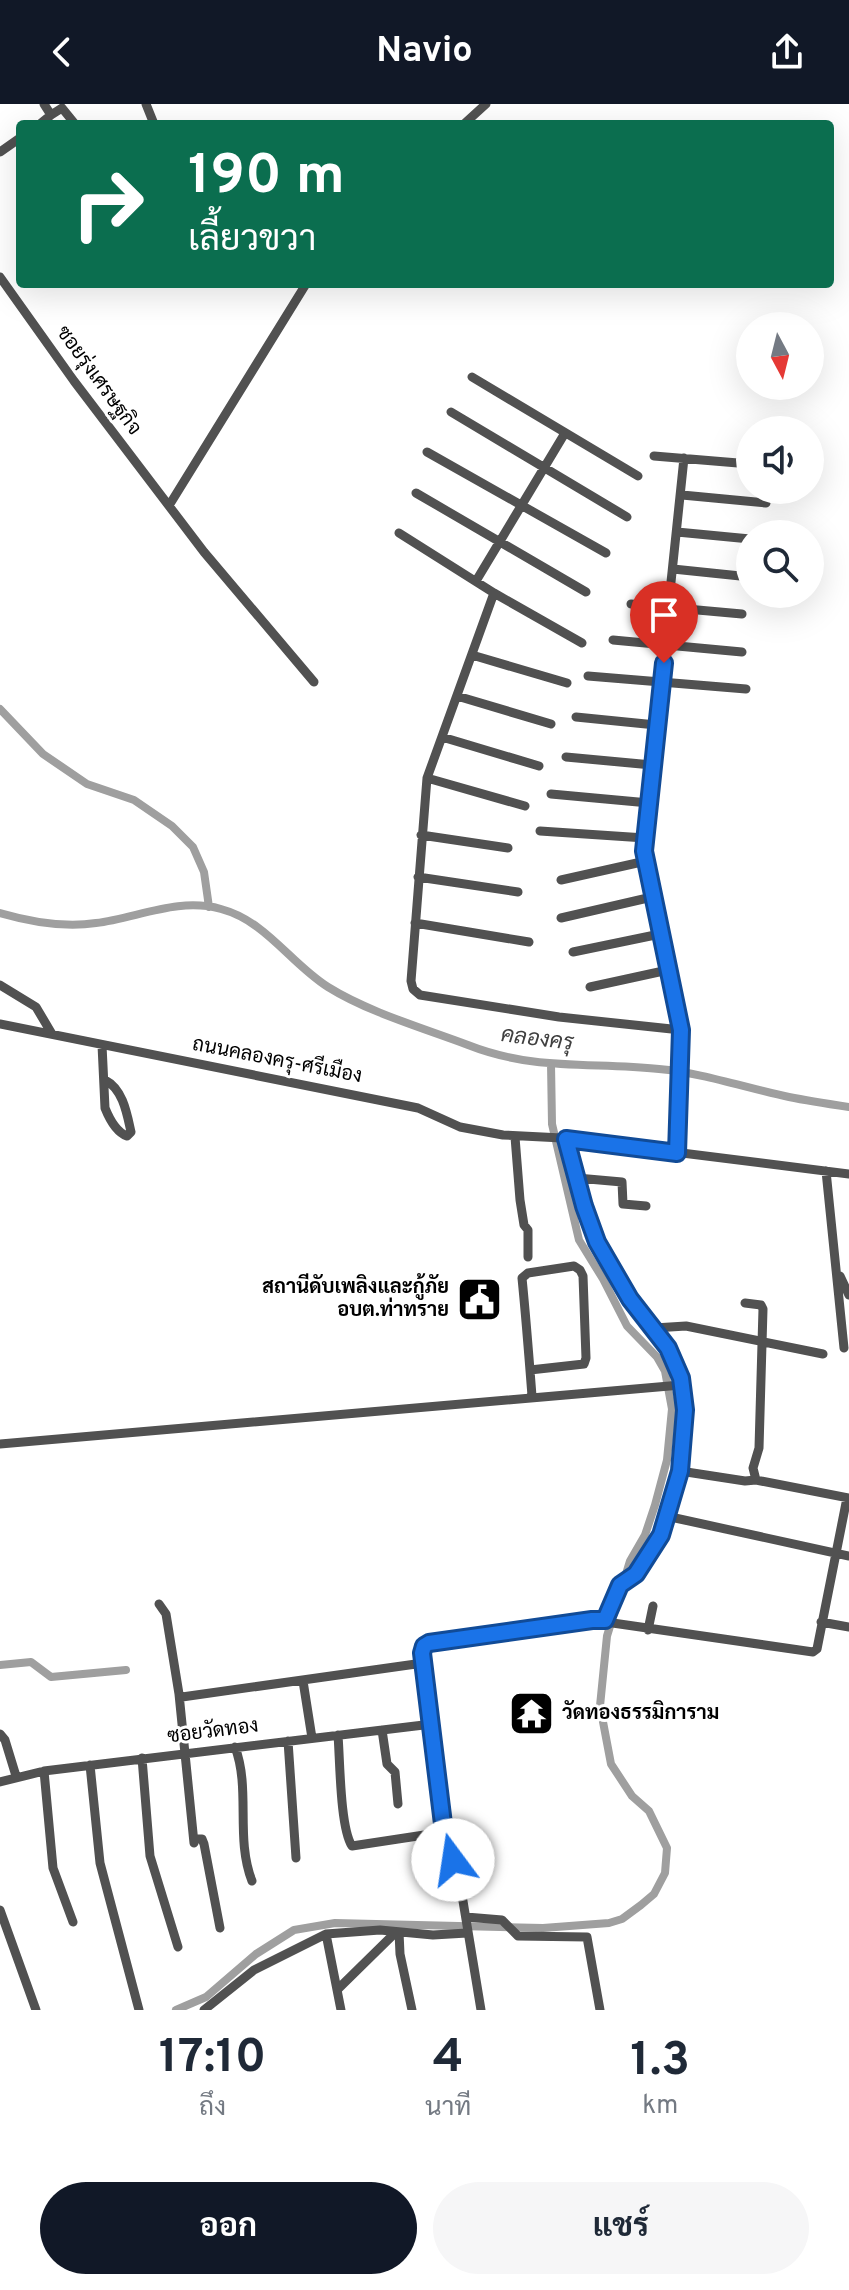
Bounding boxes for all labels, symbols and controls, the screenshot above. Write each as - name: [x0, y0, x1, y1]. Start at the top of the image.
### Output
- text: Navio: [376, 29, 473, 75]
- icon: back: [40, 30, 84, 74]
- icon: share: [765, 30, 809, 74]
- text: 190 m: [188, 143, 345, 213]
- icon: right: [56, 152, 160, 256]
- text: เลี้ยวขวา: [188, 218, 316, 264]
- north arrow: [736, 312, 824, 400]
- map controls: [736, 312, 824, 608]
- street label: ซอยรุ่งเศรษฐกิจ: [50, 321, 147, 441]
- button: sound: [736, 416, 824, 504]
- button: search: [736, 520, 824, 608]
- pin: [630, 581, 698, 663]
- icon: arrive: [642, 593, 686, 637]
- water label: คลองครุ: [499, 1022, 576, 1058]
- street label: ถนนคลองครุ-ศรีเมือง: [190, 1029, 365, 1090]
- place label: สถานีดับเพลิงและกู้ภัย อบต.ท่าทราย: [262, 1273, 449, 1324]
- public building icon: สถานีดับเพลิงและกู้ภัย อบต.ท่าทราย: [456, 1275, 504, 1323]
- temple icon: วัดทองธรรมิการาม: [507, 1690, 555, 1738]
- place label: วัดทองธรรมิการาม: [562, 1699, 719, 1727]
- street label: ซอยวัดทอง: [166, 1713, 260, 1750]
- position arrow: [411, 1818, 495, 1902]
- text: 17:10: [159, 2029, 266, 2089]
- text: 4: [433, 2029, 464, 2089]
- text: 1.3: [630, 2032, 690, 2092]
- text: km: [642, 2090, 678, 2123]
- text: ถึง: [199, 2092, 226, 2125]
- text: นาที: [425, 2092, 471, 2125]
- button: ออก: [40, 2182, 417, 2274]
- button: แชร์: [433, 2182, 809, 2274]

